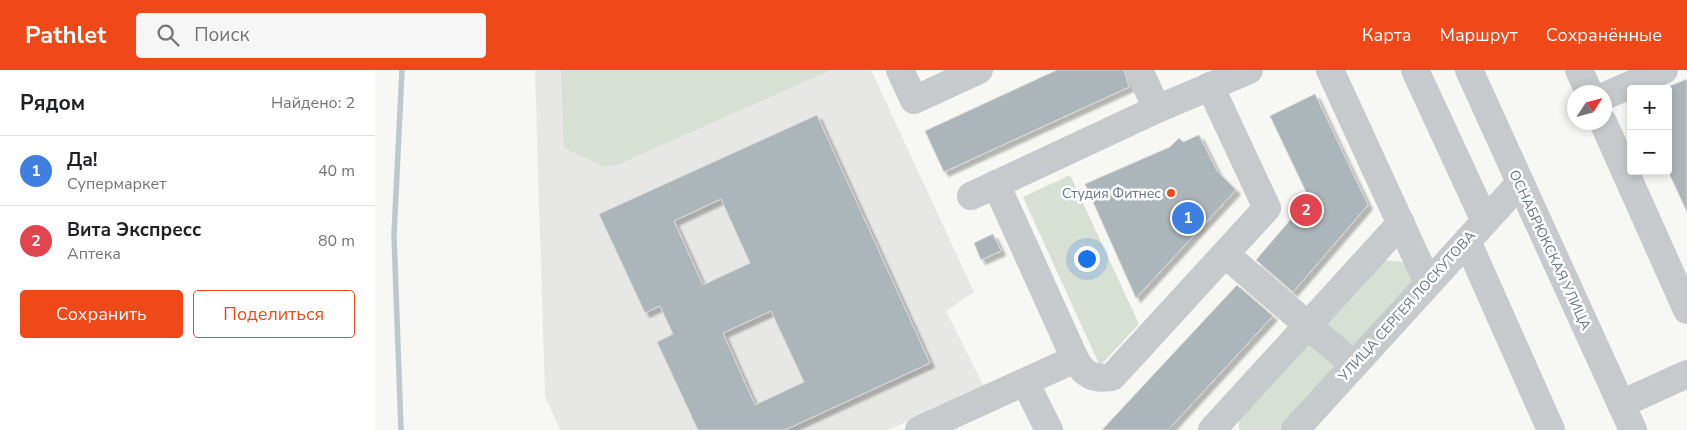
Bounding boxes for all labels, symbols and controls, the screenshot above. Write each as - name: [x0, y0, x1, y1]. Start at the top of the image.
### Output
- search box: [136, 13, 486, 58]
- text: Pathlet: [25, 19, 106, 51]
- icon: search: [154, 21, 182, 49]
- text: Поиск: [194, 22, 249, 48]
- text: Карта: [1362, 23, 1412, 47]
- text: Маршрут: [1440, 23, 1518, 47]
- text: Сохранённые: [1546, 23, 1662, 47]
- north arrow: [1567, 85, 1612, 130]
- map controls: [1627, 85, 1672, 175]
- button: +: [1627, 85, 1672, 130]
- text: Рядом: [20, 89, 85, 117]
- text: Найдено: 2: [271, 92, 355, 114]
- button: −: [1627, 130, 1672, 175]
- text: Да!: [67, 147, 98, 173]
- text: 1: [31, 160, 41, 182]
- text: 40 m: [318, 160, 355, 182]
- street label: ОСНАБРЮКСКАЯ УЛИЦА: [1505, 167, 1595, 333]
- text: Супермаркет: [67, 173, 166, 195]
- place label: Студия Фитнес: [1062, 184, 1161, 203]
- marker: Студия Фитнес: [1165, 187, 1177, 199]
- pin: 2: [1290, 191, 1322, 229]
- pin: 1: [1172, 199, 1204, 237]
- text: Вита Экспресс: [67, 217, 201, 243]
- street label: УЛИЦА СЕРГЕЯ ЛОСКУТОВА: [1334, 227, 1480, 386]
- text: 2: [31, 230, 41, 252]
- text: 80 m: [318, 230, 355, 252]
- text: Аптека: [67, 243, 121, 265]
- your location: [1074, 246, 1100, 272]
- button: Сохранить: [20, 290, 183, 338]
- button: Поделиться: [193, 290, 355, 338]

